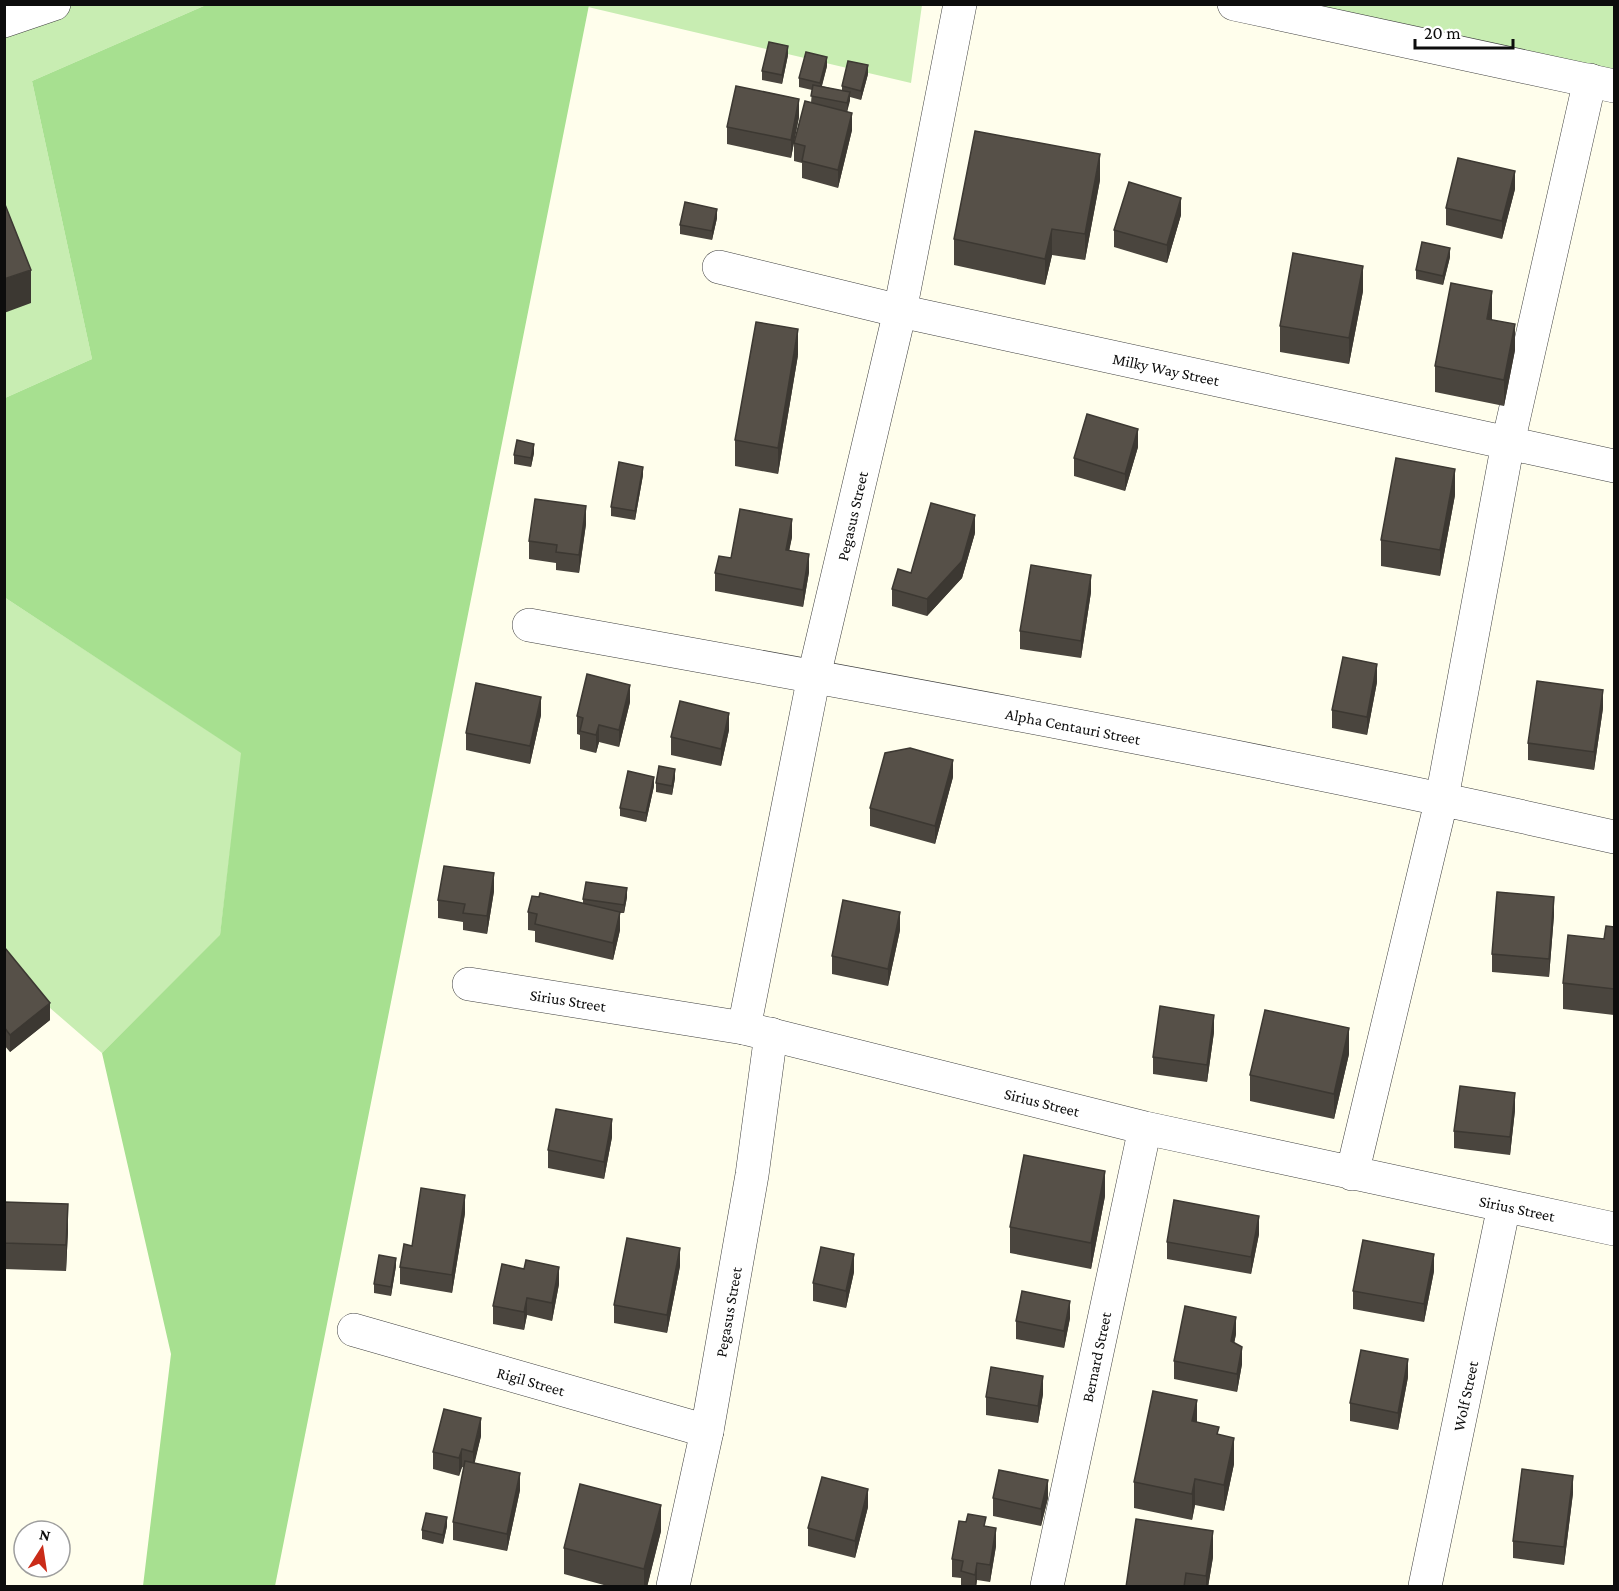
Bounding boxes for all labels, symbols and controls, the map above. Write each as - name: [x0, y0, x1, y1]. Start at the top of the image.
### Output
- scale bar: [1415, 12, 1512, 50]
- text: 20 m: [1424, 23, 1461, 43]
- street label: Milky Way Street: [1111, 350, 1221, 390]
- street label: Pegasus Street: [834, 469, 872, 563]
- street label: Alpha Centauri Street: [1004, 705, 1143, 749]
- street label: Sirius Street: [529, 986, 608, 1015]
- street label: Sirius Street: [1003, 1085, 1082, 1120]
- street label: Sirius Street: [1478, 1192, 1557, 1225]
- street label: Pegasus Street: [712, 1265, 746, 1359]
- street label: Bernard Street: [1079, 1310, 1114, 1404]
- street label: Wolf Street: [1450, 1359, 1481, 1433]
- street label: Rigil Street: [495, 1364, 567, 1400]
- north arrow: [12, 1519, 72, 1579]
- text: N: [38, 1525, 52, 1544]

